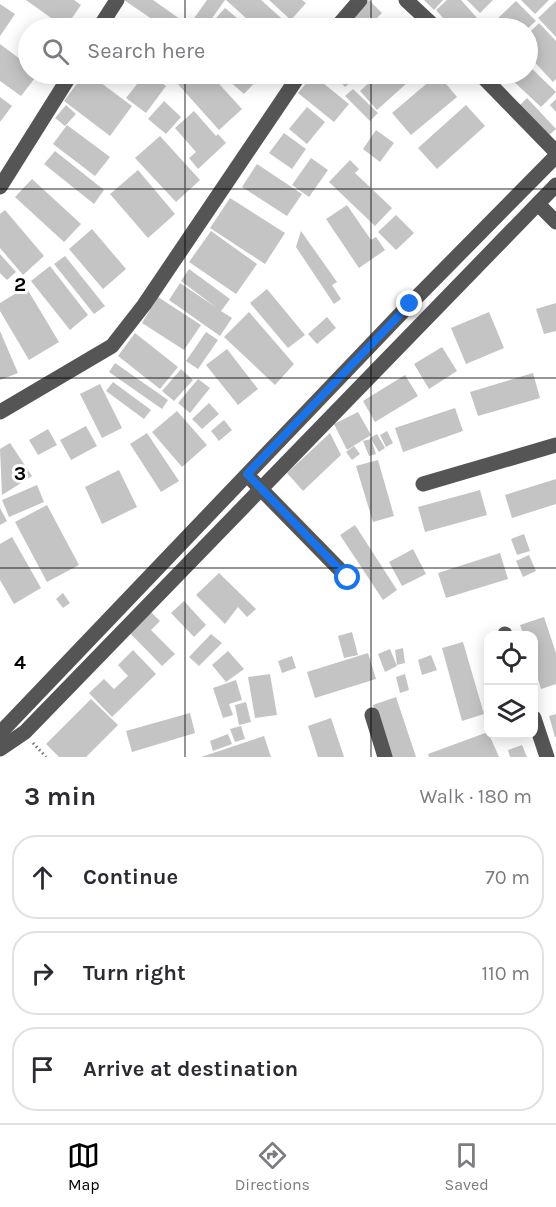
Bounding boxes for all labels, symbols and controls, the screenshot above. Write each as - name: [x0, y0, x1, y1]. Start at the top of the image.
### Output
- search box: [18, 18, 538, 84]
- icon: search: [39, 35, 72, 68]
- text: Search here: [87, 38, 205, 64]
- text: 2: [14, 273, 26, 296]
- route end: [396, 290, 422, 316]
- text: 3: [14, 462, 26, 485]
- route start: [334, 564, 360, 590]
- map controls: [484, 631, 538, 739]
- button: locate: [484, 631, 538, 685]
- text: 4: [14, 651, 26, 674]
- button: layers: [484, 685, 538, 739]
- text: 3 min: [24, 781, 96, 812]
- text: Walk · 180 m: [420, 785, 532, 808]
- icon: ahead: [26, 861, 59, 894]
- text: Continue: [83, 864, 178, 890]
- text: 70 m: [485, 866, 530, 889]
- icon: right: [26, 957, 59, 990]
- text: Turn right: [83, 960, 186, 986]
- text: 110 m: [481, 962, 530, 985]
- icon: arrive: [26, 1053, 59, 1086]
- text: Arrive at destination: [83, 1056, 298, 1082]
- tab: Map: [67, 1139, 100, 1194]
- tab: Directions: [235, 1139, 310, 1194]
- tab: Saved: [445, 1139, 489, 1194]

